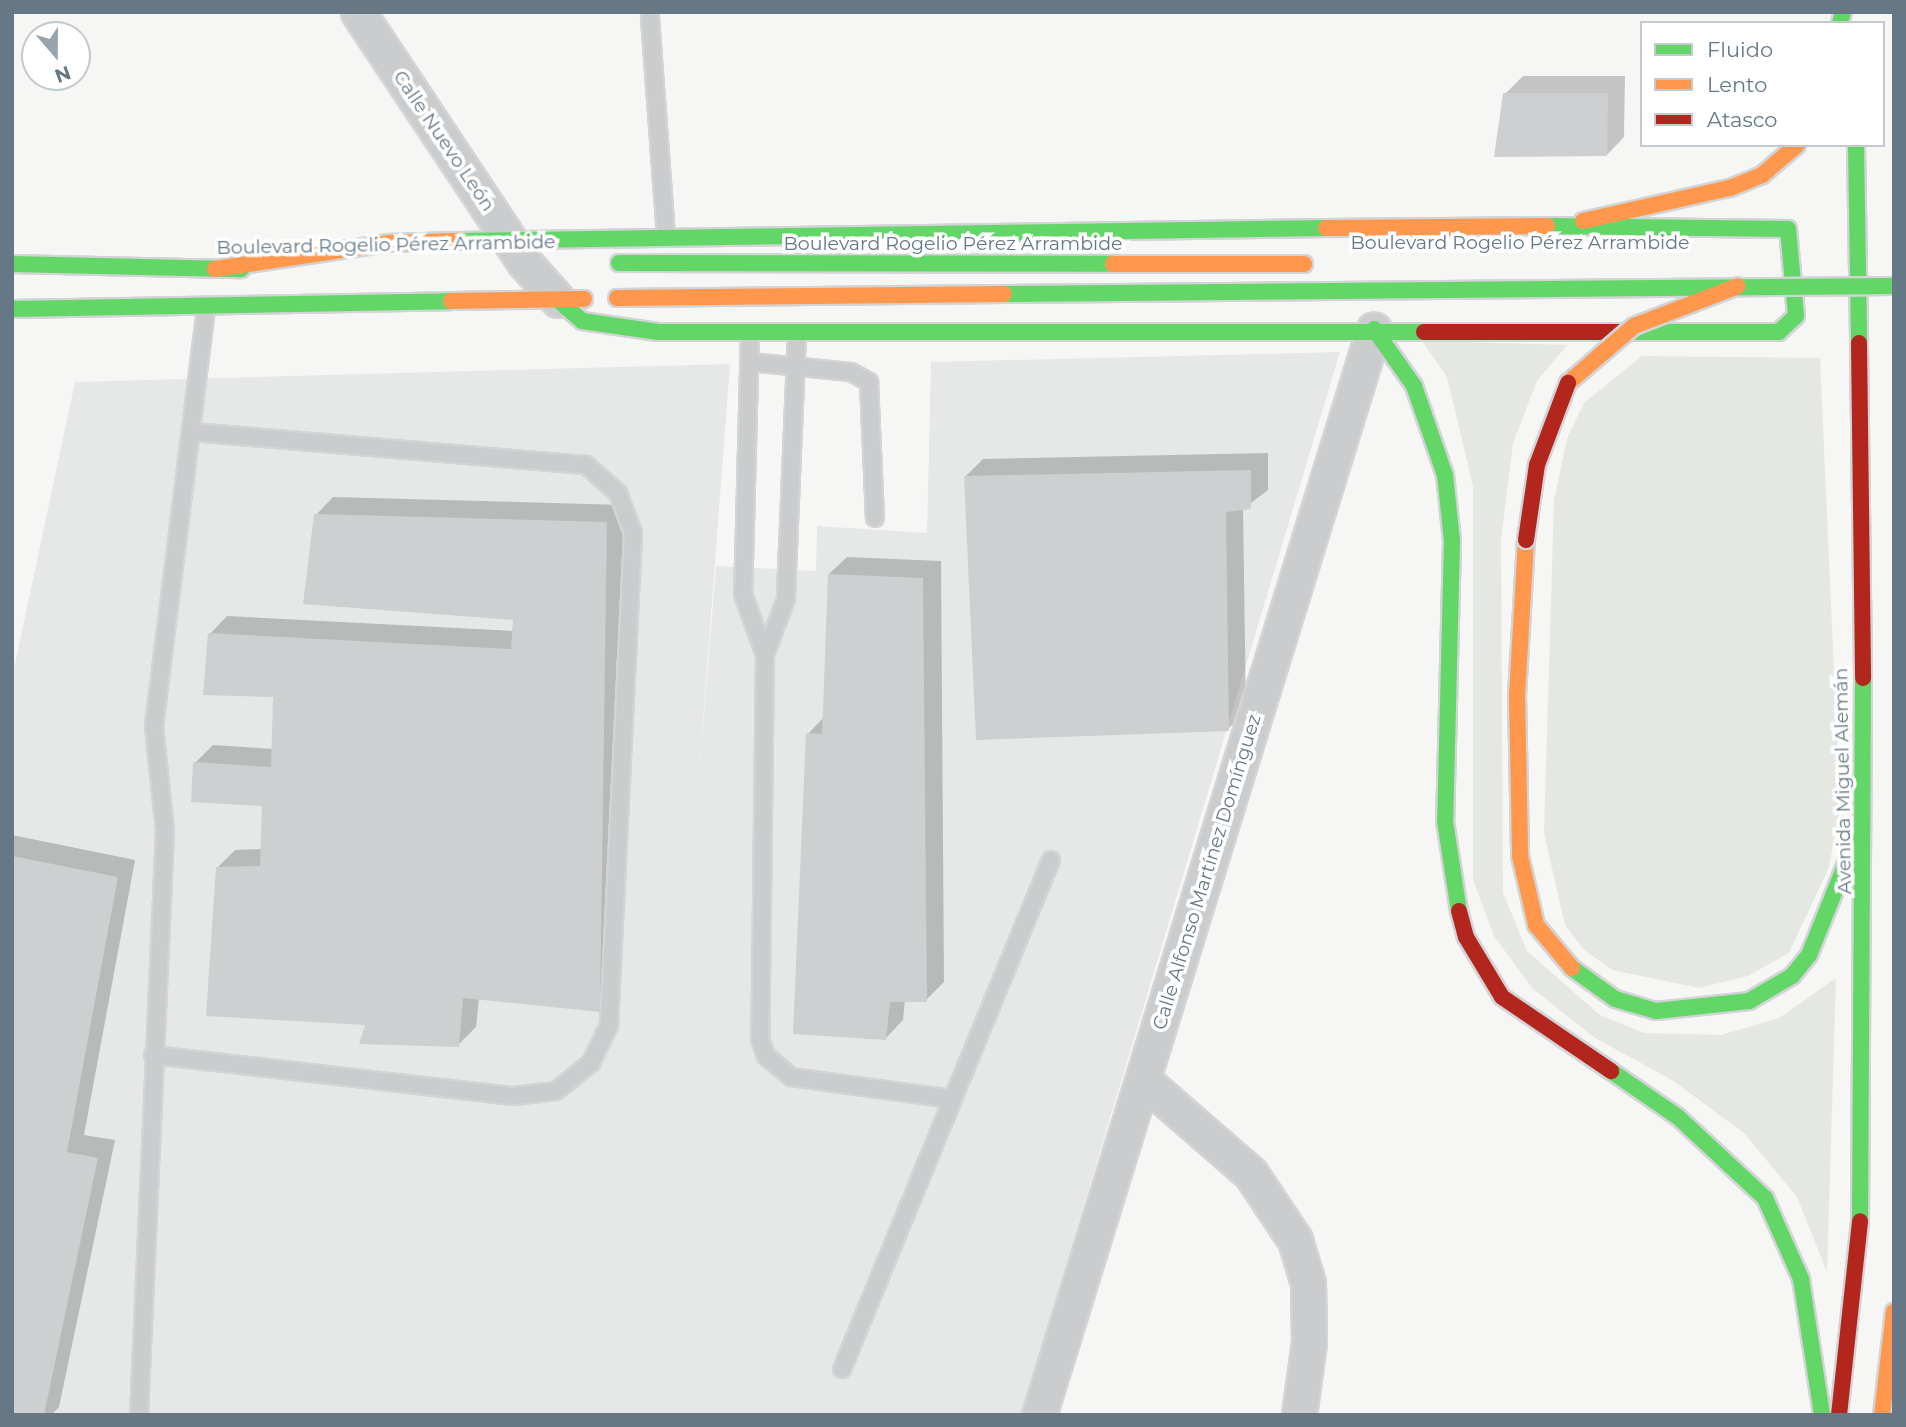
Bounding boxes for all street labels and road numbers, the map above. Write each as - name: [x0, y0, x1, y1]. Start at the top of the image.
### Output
- street label: Calle Nuevo León: [388, 66, 500, 216]
- street label: Boulevard Rogelio Pérez Arrambide: [216, 231, 556, 259]
- street label: Boulevard Rogelio Pérez Arrambide: [1350, 232, 1690, 254]
- street label: Boulevard Rogelio Pérez Arrambide: [783, 233, 1123, 255]
- street label: Avenida Miguel Alemán: [1830, 667, 1856, 895]
- street label: Calle Alfonso Martínez Domínguez: [1148, 711, 1266, 1033]

